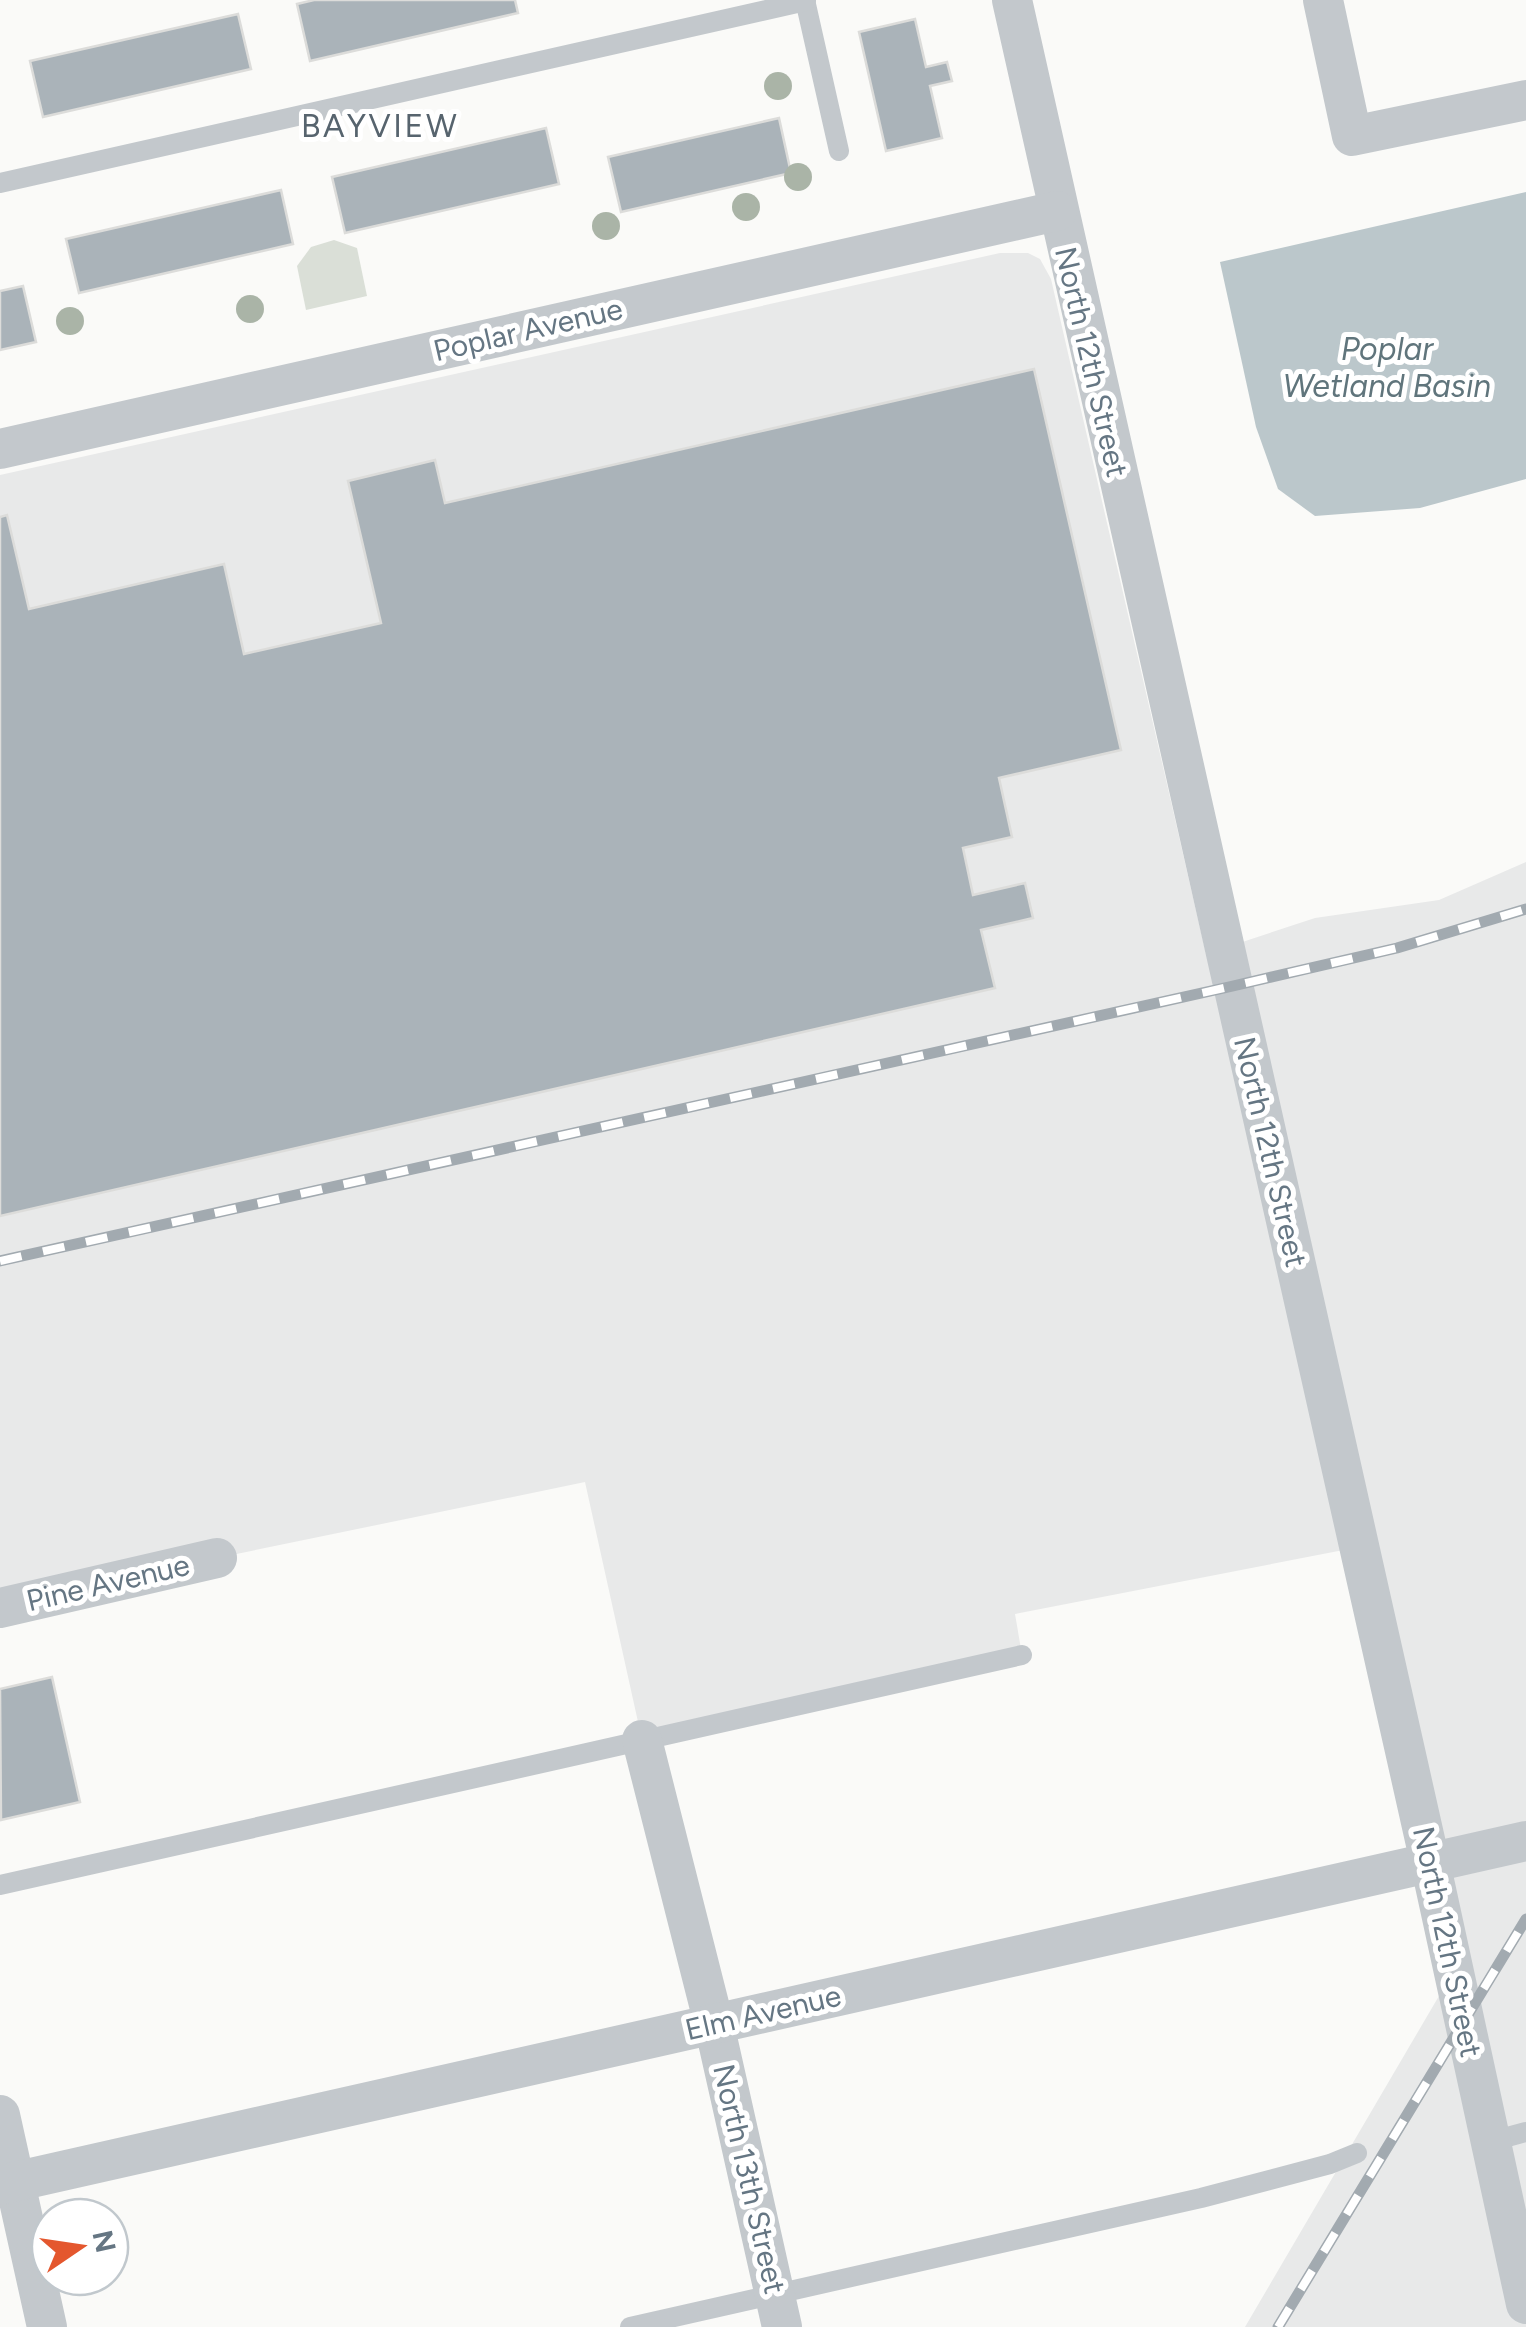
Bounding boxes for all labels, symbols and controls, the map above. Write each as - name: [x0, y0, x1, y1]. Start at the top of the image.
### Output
- district label: BAYVIEW: [301, 107, 459, 145]
- street label: North 12th Street: [1047, 243, 1136, 480]
- street label: Poplar Avenue: [430, 290, 626, 369]
- water label: Poplar Wetland Basin: [1283, 330, 1491, 405]
- street label: North 12th Street: [1226, 1033, 1315, 1270]
- street label: Pine Avenue: [23, 1546, 193, 1619]
- street label: North 12th Street: [1405, 1823, 1490, 2061]
- street label: Elm Avenue: [681, 1977, 844, 2048]
- street label: North 13th Street: [705, 2061, 794, 2297]
- north arrow: [30, 2197, 130, 2297]
- text: N: [85, 2227, 123, 2256]

